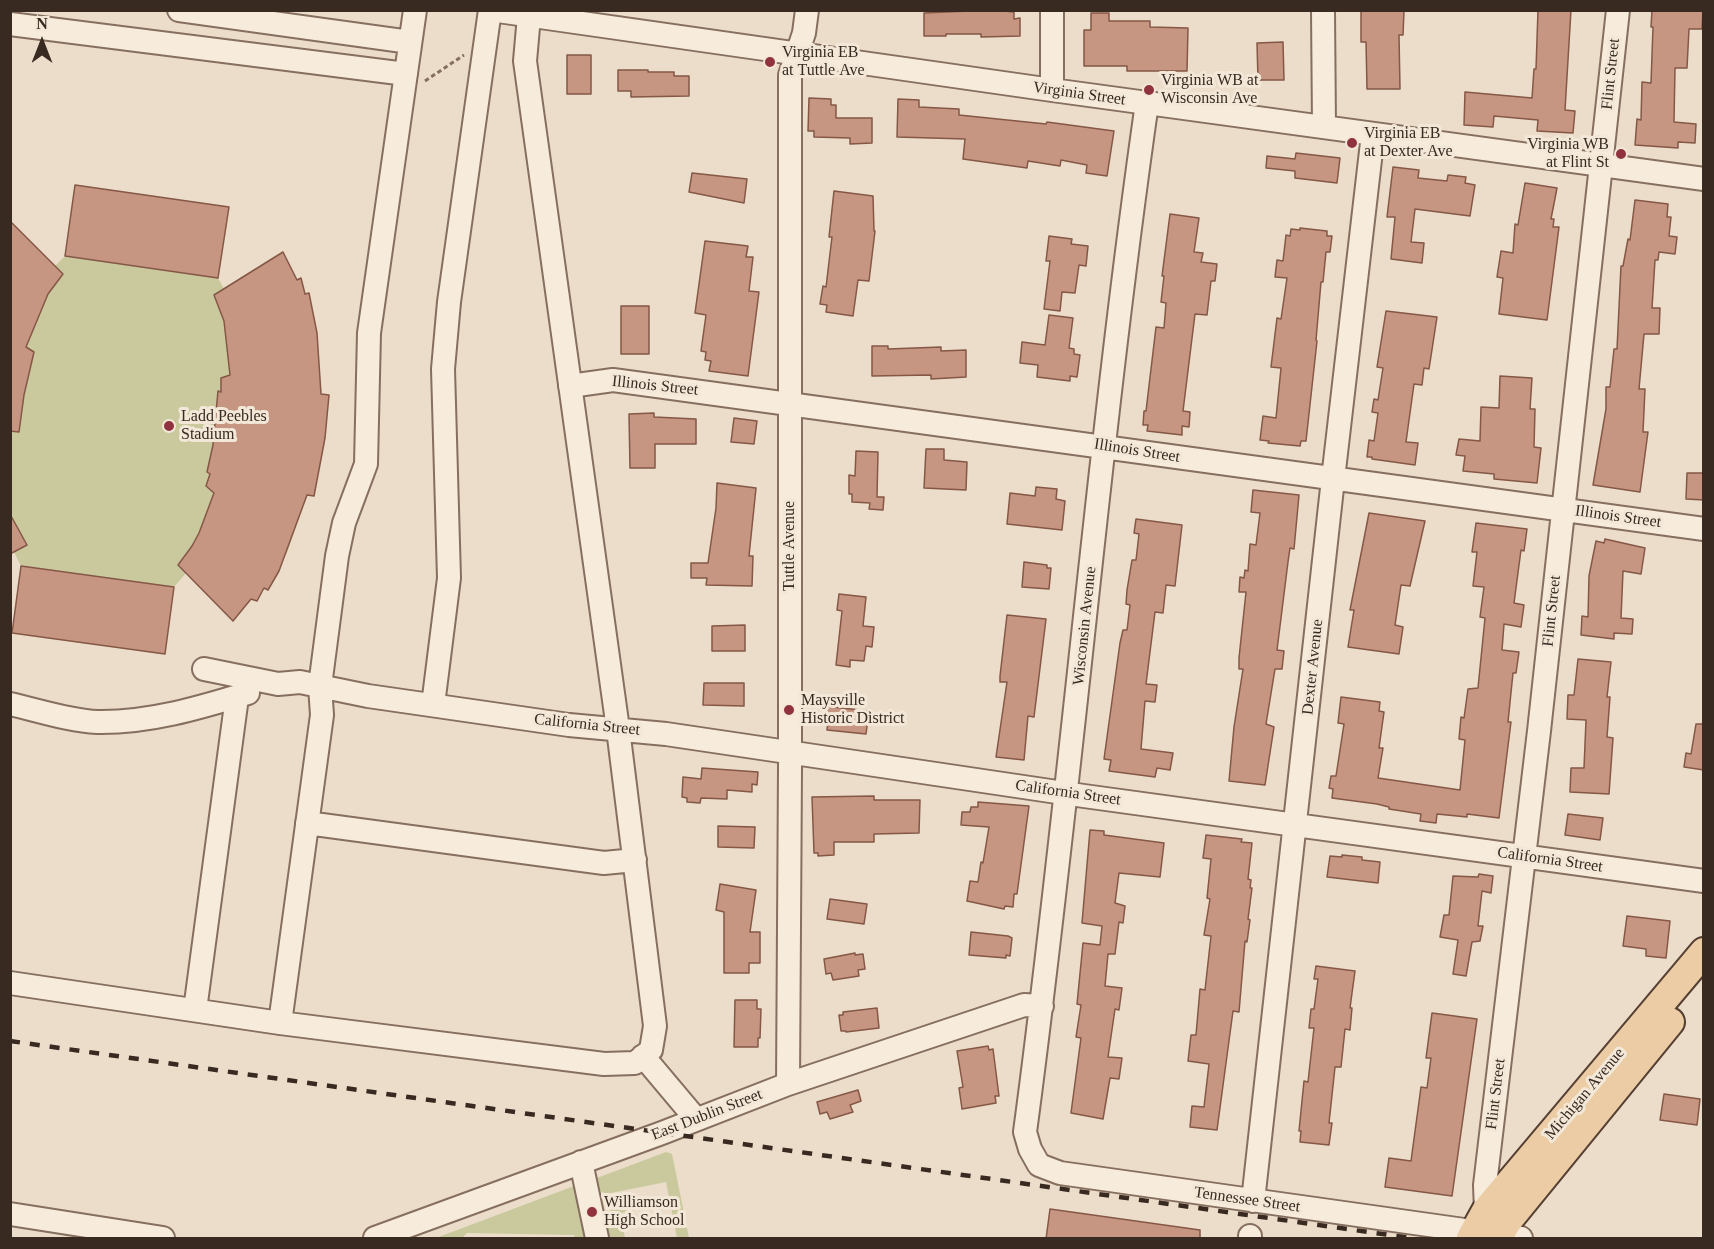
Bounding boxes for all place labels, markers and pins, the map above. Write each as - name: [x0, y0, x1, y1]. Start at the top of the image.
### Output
- place label: Virginia EB at Tuttle Ave: [782, 43, 865, 81]
- marker: Virginia EB at Tuttle Ave: [763, 55, 777, 69]
- place label: Virginia WB at Wisconsin Ave: [1161, 71, 1258, 109]
- marker: Virginia WB at Wisconsin Ave: [1142, 83, 1156, 97]
- place label: Virginia EB at Dexter Ave: [1364, 124, 1453, 162]
- place label: Virginia WB at Flint St: [1527, 135, 1609, 173]
- marker: Virginia EB at Dexter Ave: [1345, 136, 1359, 150]
- marker: Virginia WB at Flint St: [1614, 147, 1628, 161]
- place label: Ladd Peebles Stadium: [181, 407, 267, 445]
- marker: Ladd Peebles Stadium: [162, 419, 176, 433]
- place label: Maysville Historic District: [801, 691, 905, 729]
- marker: Maysville Historic District: [782, 703, 796, 717]
- place label: Williamson High School: [604, 1193, 684, 1231]
- marker: Williamson High School: [585, 1205, 599, 1219]

